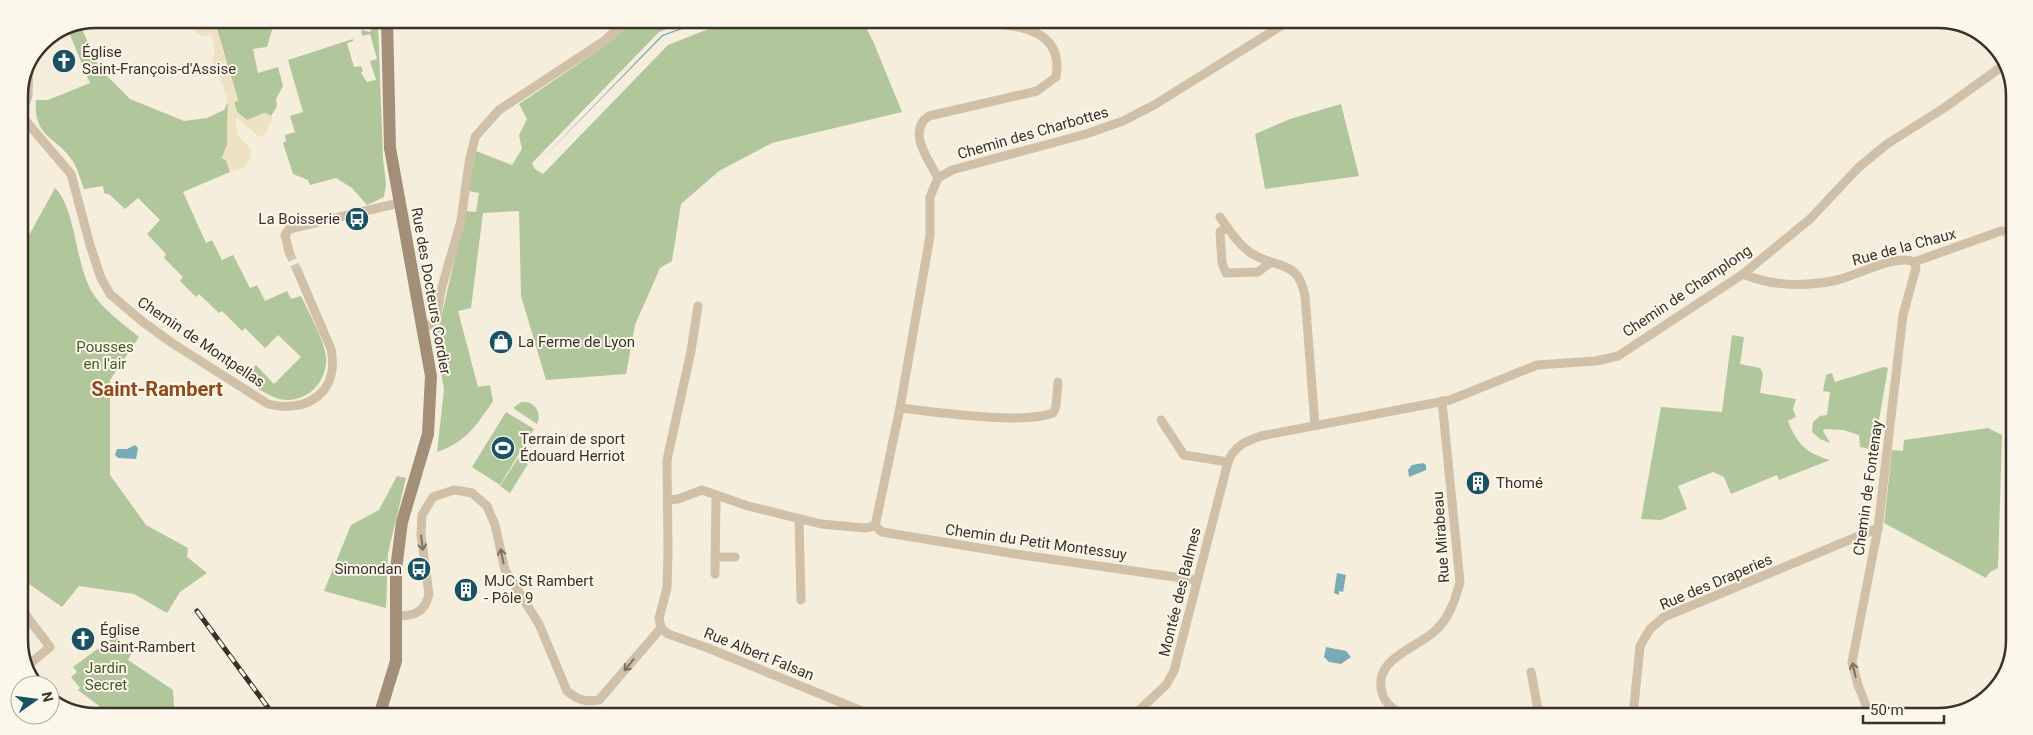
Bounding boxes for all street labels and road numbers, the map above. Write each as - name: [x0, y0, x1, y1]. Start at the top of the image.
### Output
- street label: Chemin des Charbottes: [955, 103, 1111, 163]
- street label: Rue des Docteurs Cordier: [407, 206, 455, 376]
- street label: Rue de la Chaux: [1850, 224, 1958, 270]
- street label: Chemin de Champlong: [1619, 241, 1755, 341]
- street label: Chemin de Montpellas: [134, 293, 268, 391]
- street label: Chemin de Fontenay: [1850, 419, 1886, 557]
- street label: Rue Mirabeau: [1429, 491, 1453, 583]
- street label: Chemin du Petit Montessuy: [944, 520, 1128, 564]
- street label: Montée des Balmes: [1155, 526, 1205, 658]
- street label: Rue des Draperies: [1657, 550, 1775, 614]
- street label: Rue Albert Falsan: [701, 624, 817, 684]

